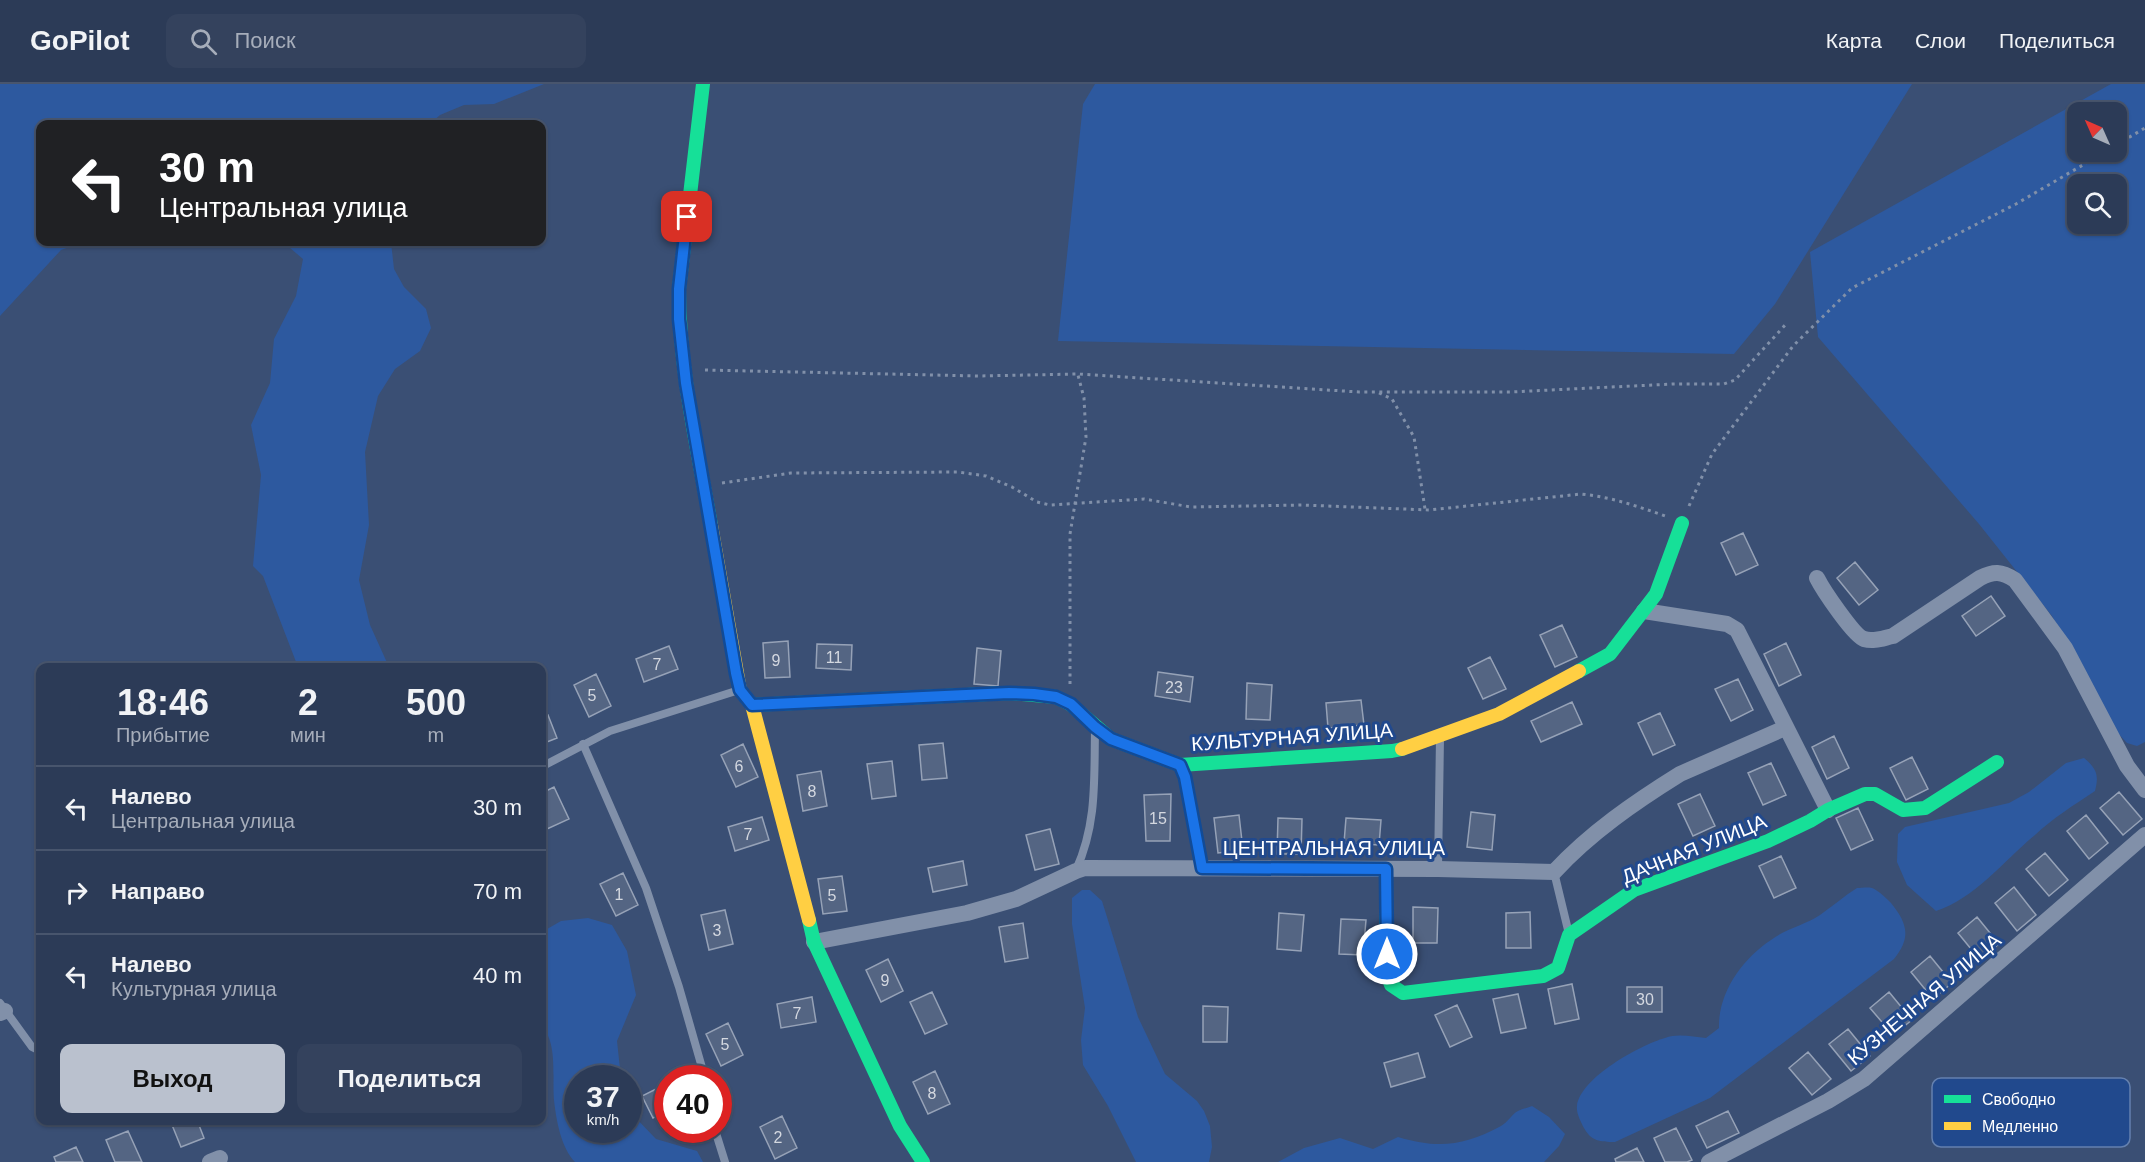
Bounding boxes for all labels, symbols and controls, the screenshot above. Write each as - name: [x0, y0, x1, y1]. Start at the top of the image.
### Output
- search box: [166, 14, 586, 68]
- text: GoPilot: [30, 25, 130, 56]
- icon: search: [187, 25, 220, 58]
- text: Поиск: [235, 28, 296, 53]
- text: Карта: [1826, 29, 1882, 52]
- text: Слои: [1915, 29, 1966, 52]
- text: Поделиться: [1999, 29, 2115, 52]
- north arrow: [2067, 102, 2127, 162]
- map controls: [2067, 102, 2127, 234]
- icon: left: [60, 144, 138, 222]
- text: 30 m: [159, 144, 255, 191]
- button: search: [2067, 174, 2127, 234]
- pin: [661, 191, 712, 242]
- text: Центральная улица: [159, 193, 407, 223]
- icon: arrive: [670, 200, 703, 233]
- house number: 11: [826, 649, 842, 666]
- house number: 9: [772, 652, 781, 669]
- house number: 7: [653, 656, 662, 673]
- house number: 23: [1165, 679, 1183, 696]
- text: 18:46: [117, 682, 209, 723]
- text: 2: [298, 682, 318, 723]
- text: 500: [406, 682, 466, 723]
- house number: 5: [588, 687, 597, 704]
- street label: КУЛЬТУРНАЯ УЛИЦА: [1191, 719, 1394, 755]
- text: Прибытие: [116, 724, 210, 746]
- text: мин: [290, 724, 326, 746]
- text: m: [428, 724, 444, 746]
- house number: 6: [735, 758, 744, 775]
- house number: 8: [808, 783, 817, 800]
- text: Налево: [111, 784, 192, 809]
- icon: left: [60, 792, 93, 825]
- text: 30 m: [473, 795, 522, 820]
- text: Центральная улица: [111, 810, 295, 832]
- house number: 15: [1149, 810, 1167, 827]
- street label: ДАЧНАЯ УЛИЦА: [1618, 810, 1770, 888]
- house number: 7: [744, 826, 753, 843]
- street label: ЦЕНТРАЛЬНАЯ УЛИЦА: [1223, 837, 1446, 859]
- icon: right: [60, 876, 93, 909]
- text: Направо: [111, 879, 205, 904]
- text: 70 m: [473, 879, 522, 904]
- house number: 1: [615, 886, 624, 903]
- house number: 5: [828, 887, 837, 904]
- house number: 3: [713, 922, 722, 939]
- position arrow: [1355, 922, 1419, 986]
- street label: КУЗНЕЧНАЯ УЛИЦА: [1843, 928, 2005, 1069]
- text: Налево: [111, 952, 192, 977]
- icon: left: [60, 960, 93, 993]
- text: 40 m: [473, 963, 522, 988]
- house number: 9: [881, 972, 890, 989]
- text: Культурная улица: [111, 978, 277, 1000]
- house number: 30: [1636, 991, 1654, 1008]
- house number: 7: [793, 1005, 802, 1022]
- house number: 5: [721, 1036, 730, 1053]
- button: Выход: [60, 1044, 285, 1113]
- button: Поделиться: [297, 1044, 522, 1113]
- speed limit sign: 40: [654, 1065, 732, 1143]
- legend: [1932, 1078, 2130, 1147]
- text: 37: [586, 1080, 620, 1113]
- house number: 8: [928, 1085, 937, 1102]
- text: Свободно: [1982, 1091, 2056, 1108]
- text: km/h: [587, 1111, 619, 1128]
- text: Медленно: [1982, 1118, 2058, 1135]
- house number: 2: [774, 1129, 783, 1146]

